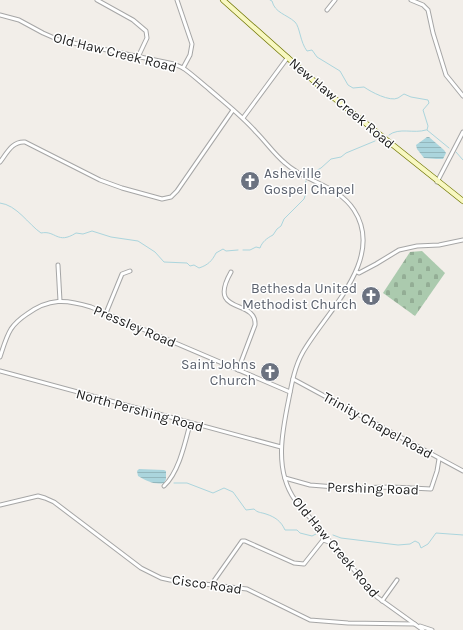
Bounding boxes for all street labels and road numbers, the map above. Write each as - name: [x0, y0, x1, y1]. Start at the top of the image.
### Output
- street label: Old Haw Creek Road: [51, 29, 178, 76]
- street label: New Haw Creek Road: [286, 54, 398, 152]
- street label: Pressley Road: [91, 301, 179, 351]
- street label: North Pershing Road: [74, 385, 205, 436]
- street label: Trinity Chapel Road: [320, 388, 435, 463]
- street label: Pershing Road: [327, 478, 419, 499]
- street label: Old Haw Creek Road: [288, 493, 383, 601]
- street label: Cisco Road: [171, 571, 243, 598]

